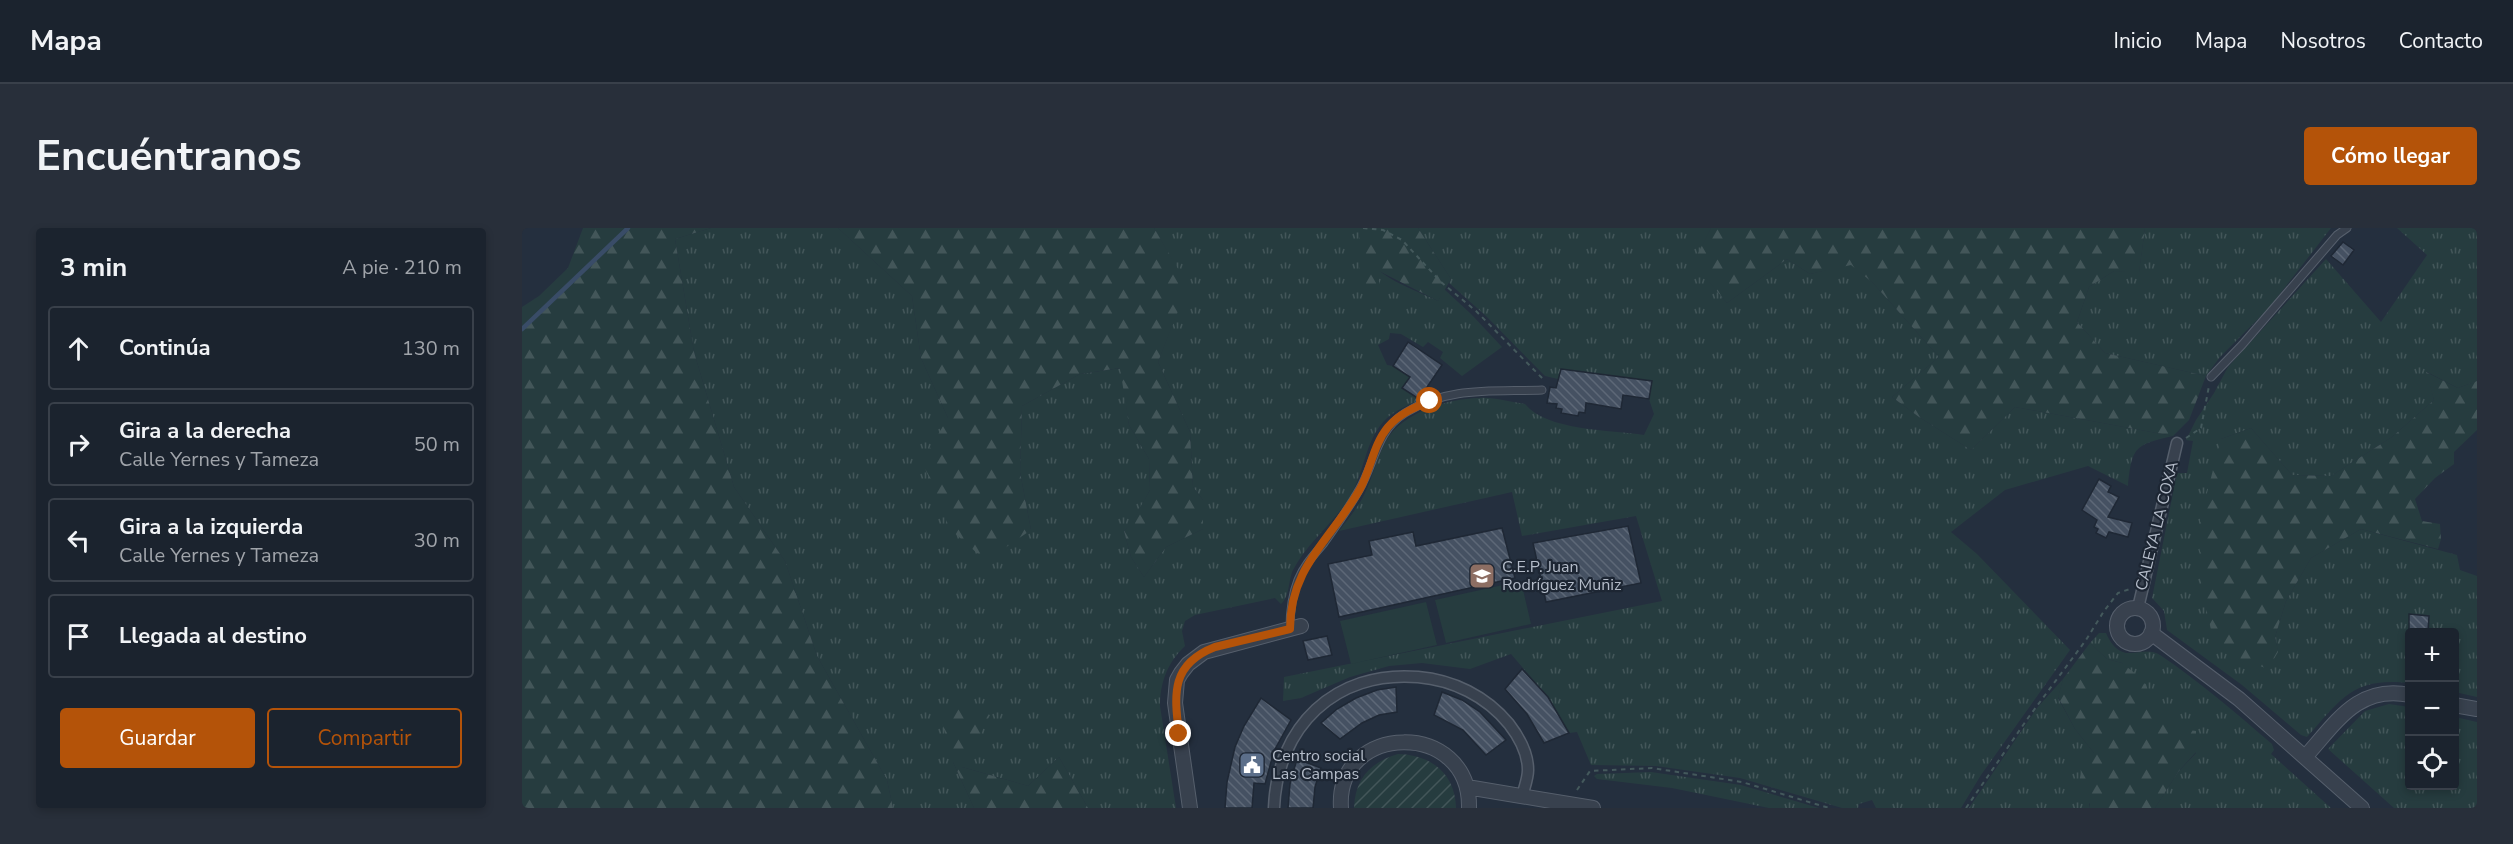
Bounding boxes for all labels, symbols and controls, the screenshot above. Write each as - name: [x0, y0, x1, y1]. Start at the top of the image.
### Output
- text: Mapa: [30, 22, 102, 60]
- text: Inicio: [2114, 27, 2162, 55]
- text: Mapa: [2195, 27, 2247, 55]
- text: Nosotros: [2280, 27, 2366, 55]
- text: Contacto: [2399, 27, 2483, 55]
- button: Cómo llegar: [2304, 127, 2477, 185]
- text: Encuéntranos: [36, 128, 302, 185]
- text: 3 min: [60, 250, 127, 285]
- text: A pie · 210 m: [342, 254, 462, 281]
- icon: ahead: [62, 332, 95, 365]
- text: Continúa: [119, 333, 210, 363]
- text: 130 m: [402, 335, 460, 362]
- route start: [1416, 387, 1442, 413]
- text: Gira a la derecha: [119, 416, 291, 446]
- icon: right: [62, 428, 95, 461]
- text: 50 m: [414, 431, 460, 458]
- text: Calle Yernes y Tameza: [119, 446, 319, 473]
- street label: CALEYA LA COXA: [2130, 459, 2184, 593]
- text: Gira a la izquierda: [119, 512, 303, 542]
- icon: left: [62, 524, 95, 557]
- text: 30 m: [414, 527, 460, 554]
- text: Calle Yernes y Tameza: [119, 542, 319, 569]
- place label: C.E.P. Juan Rodríguez Muñiz: [1502, 556, 1621, 596]
- school or university icon: C.E.P. Juan Rodríguez Muñiz: [1467, 561, 1497, 591]
- icon: arrive: [62, 620, 95, 653]
- text: Llegada al destino: [119, 621, 307, 651]
- map controls: [2405, 628, 2459, 790]
- button: +: [2405, 628, 2459, 682]
- button: −: [2405, 682, 2459, 736]
- button: Guardar: [60, 708, 255, 768]
- button: Compartir: [267, 708, 462, 768]
- route end: [1165, 720, 1191, 746]
- button: locate: [2405, 736, 2459, 790]
- place label: Centro social Las Campas: [1272, 745, 1365, 785]
- public building icon: Centro social Las Campas: [1237, 750, 1267, 780]

